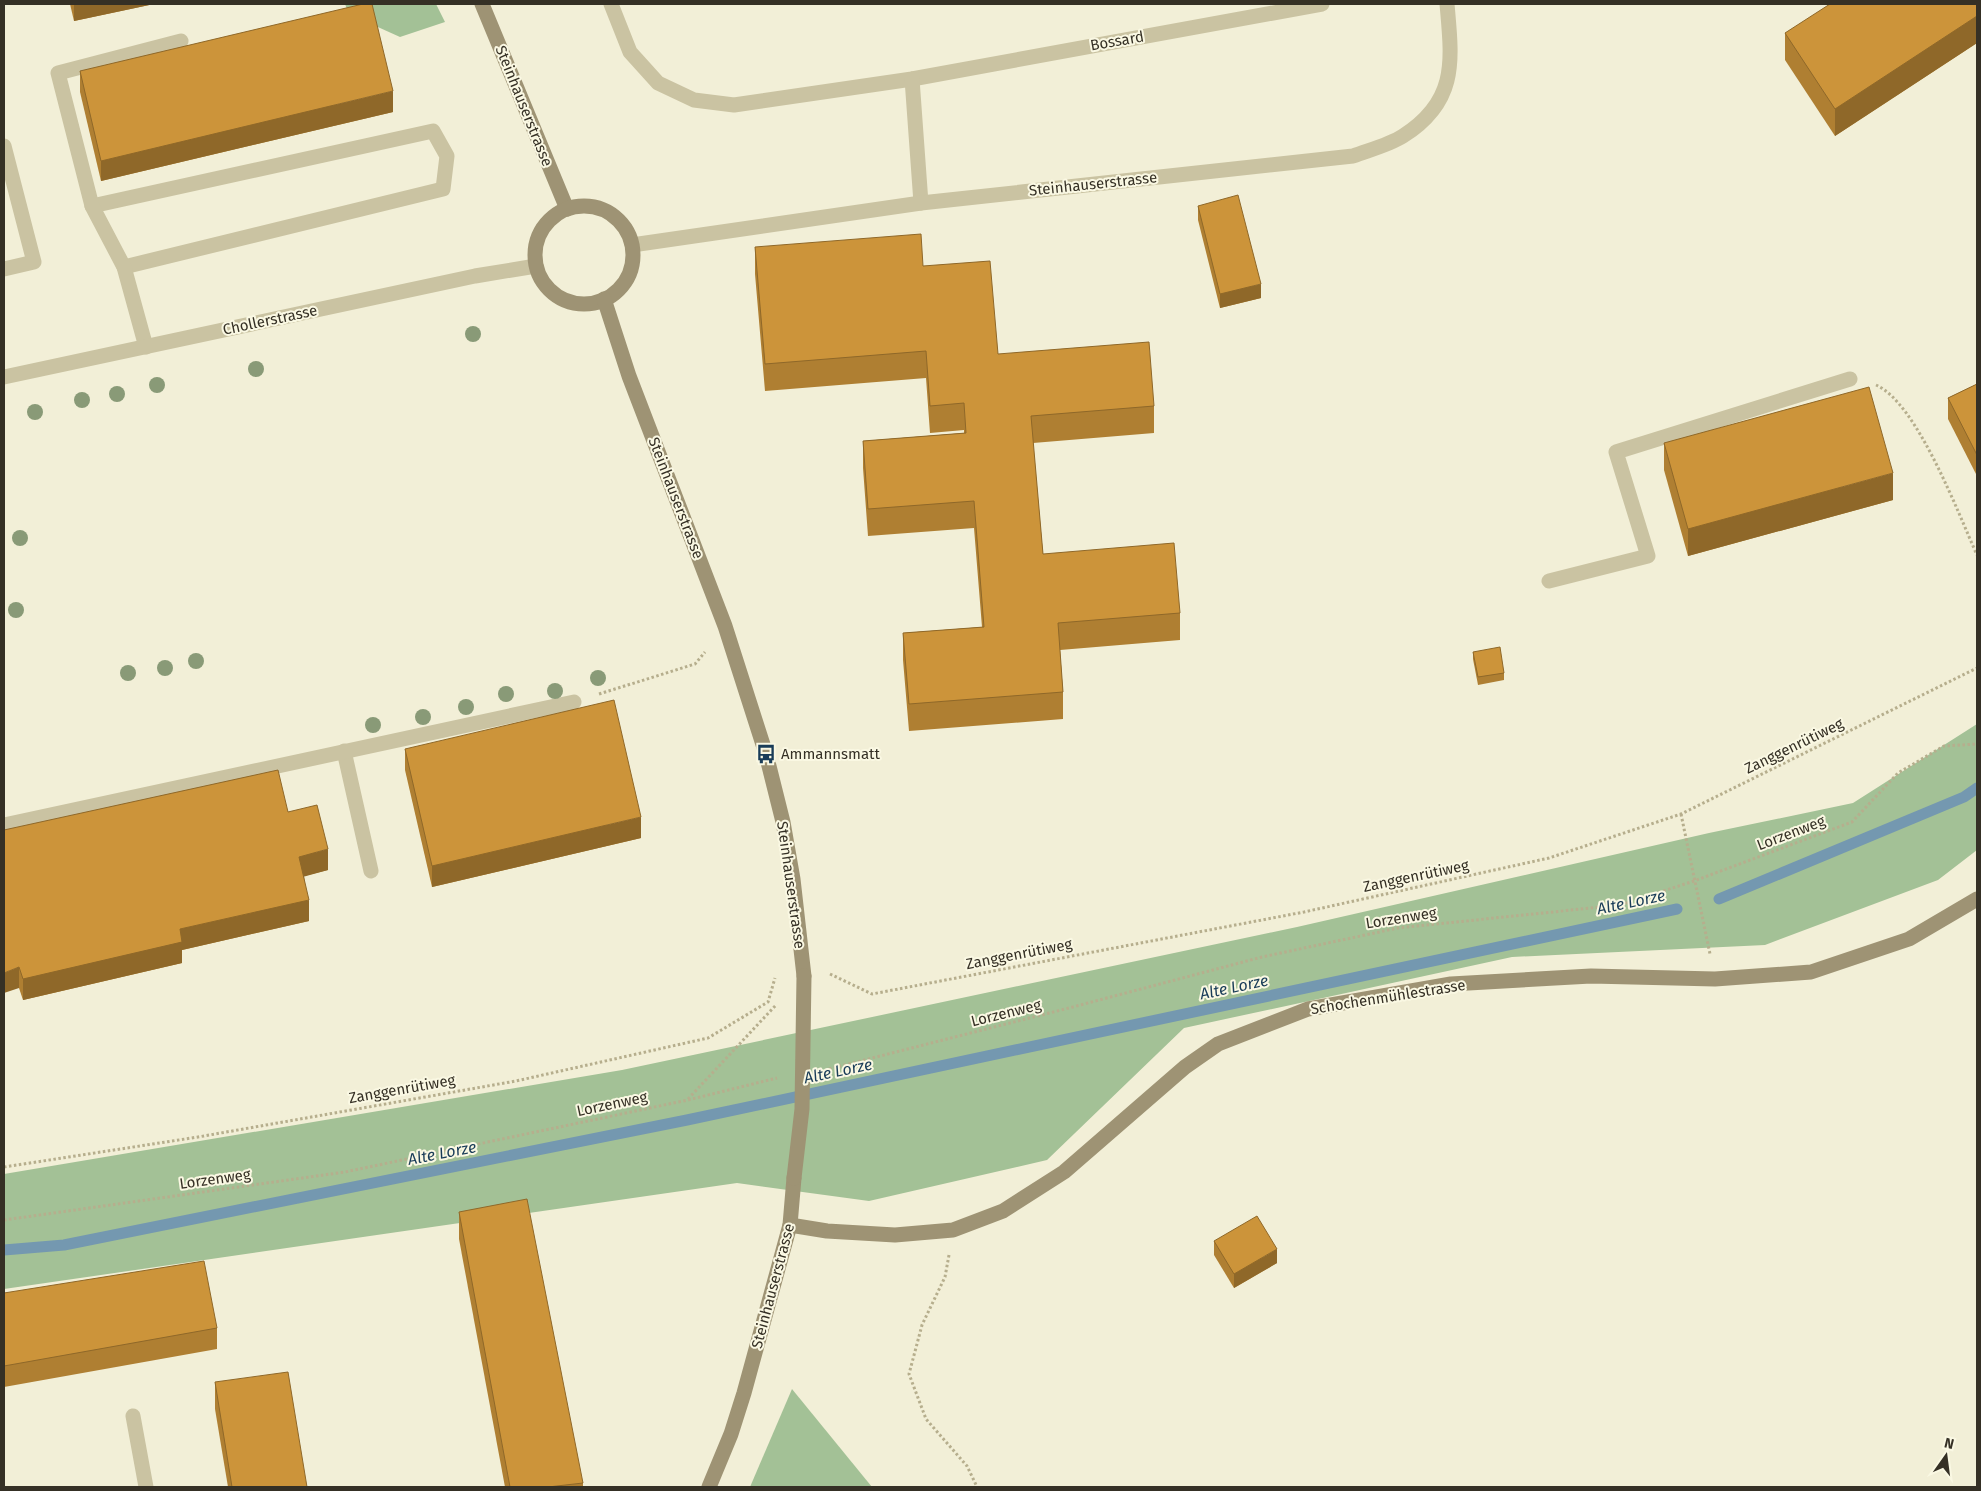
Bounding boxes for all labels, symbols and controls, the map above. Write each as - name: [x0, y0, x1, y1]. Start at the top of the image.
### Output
- street label: Bossard: [1089, 27, 1145, 55]
- street label: Steinhauserstrasse: [492, 43, 556, 169]
- street label: Steinhauserstrasse: [1028, 168, 1158, 200]
- street label: Chollerstrasse: [221, 301, 319, 339]
- street label: Steinhauserstrasse: [645, 435, 707, 561]
- street label: Zanggenrütiweg: [1742, 714, 1847, 778]
- bus stop icon: Ammannsmatt: [755, 743, 777, 765]
- place label: Ammannsmatt: [781, 745, 880, 763]
- street label: Lorzenweg: [1754, 812, 1828, 854]
- street label: Steinhauserstrasse: [773, 820, 809, 950]
- street label: Zanggenrütiweg: [1361, 856, 1471, 896]
- water label: Alte Lorze: [1594, 886, 1667, 919]
- street label: Lorzenweg: [1364, 903, 1438, 932]
- street label: Zanggenrütiweg: [964, 935, 1074, 973]
- water label: Alte Lorze: [1197, 971, 1270, 1004]
- street label: Schochenmühlestrasse: [1309, 976, 1467, 1018]
- street label: Lorzenweg: [969, 996, 1043, 1030]
- water label: Alte Lorze: [801, 1055, 874, 1088]
- street label: Zanggenrütiweg: [347, 1071, 457, 1107]
- street label: Lorzenweg: [575, 1088, 649, 1120]
- water label: Alte Lorze: [405, 1137, 478, 1169]
- street label: Lorzenweg: [178, 1165, 252, 1193]
- street label: Steinhauserstrasse: [748, 1222, 798, 1350]
- north arrow: [1921, 1431, 1971, 1481]
- text: N: [1942, 1434, 1956, 1453]

